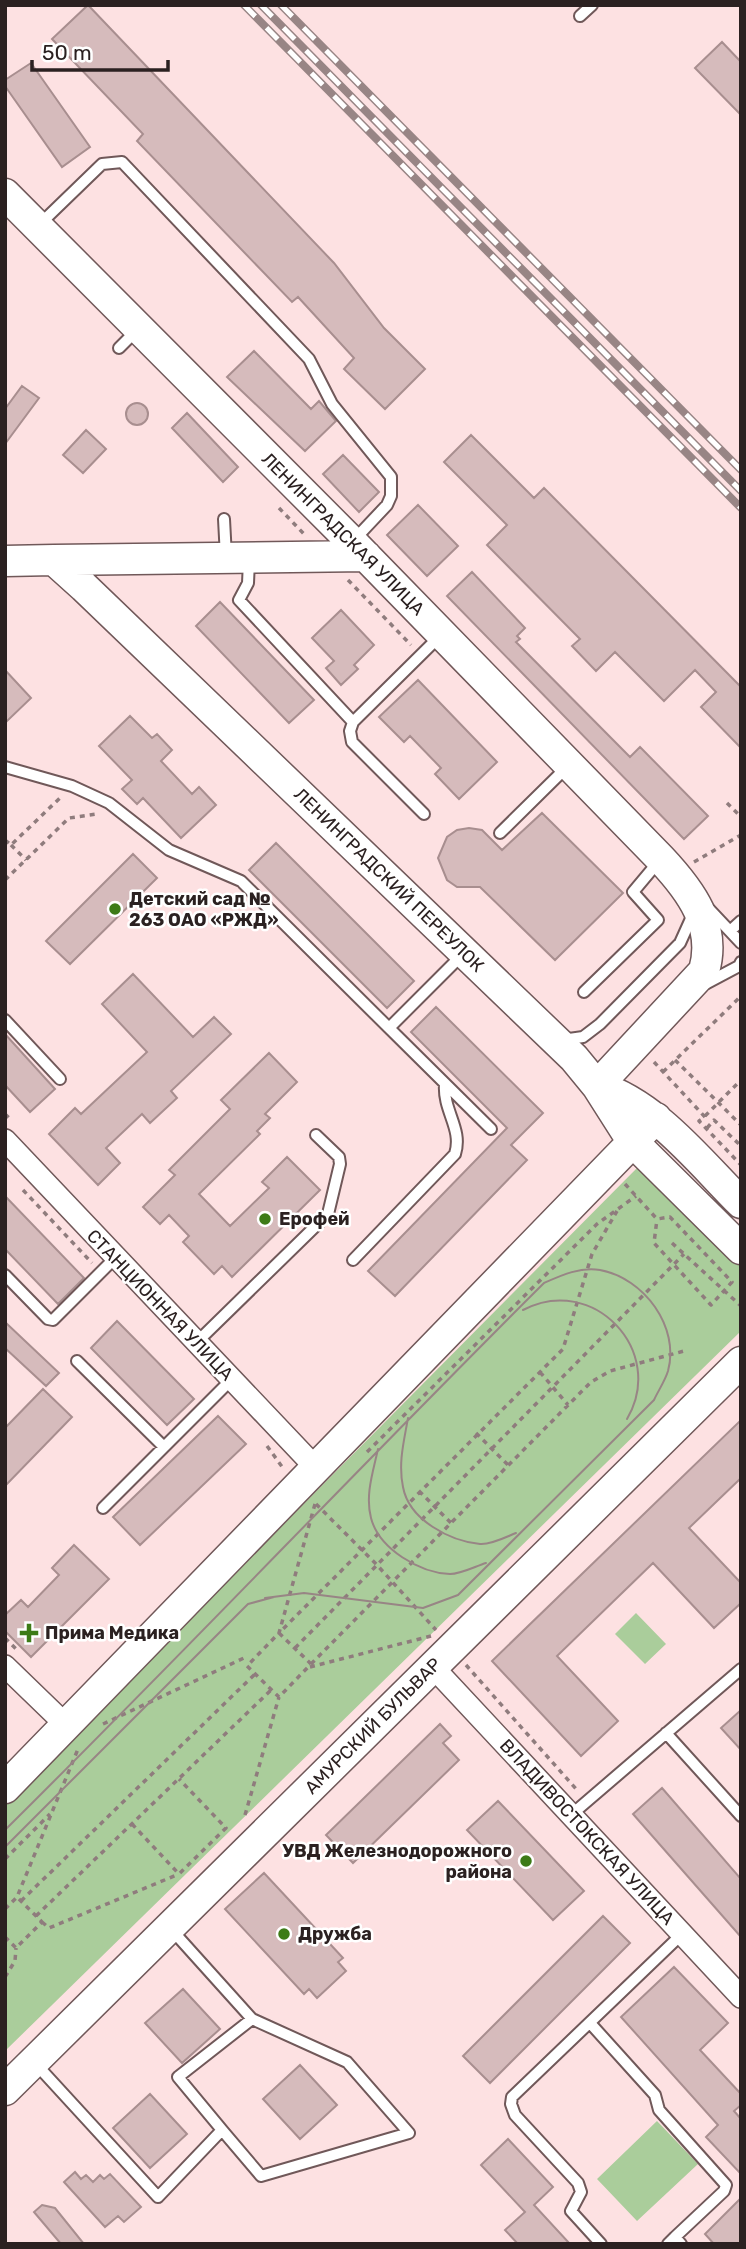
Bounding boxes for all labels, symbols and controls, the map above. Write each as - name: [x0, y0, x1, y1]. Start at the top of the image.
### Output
- scale bar: [32, 28, 168, 72]
- text: 50 m: [42, 40, 92, 65]
- street label: ЛЕНИНГРАДСКАЯ УЛИЦА: [257, 448, 429, 620]
- street label: ЛЕНИНГРАДСКИЙ ПЕРЕУЛОК: [289, 783, 489, 977]
- place label: Детский сад № 263 ОАО «РЖД»: [129, 888, 278, 931]
- marker: Детский сад № 263 ОАО «РЖД»: [107, 901, 123, 917]
- place label: Ерофей: [279, 1208, 350, 1230]
- marker: Ерофей: [257, 1211, 273, 1227]
- street label: СТАНЦИОННАЯ УЛИЦА: [82, 1225, 238, 1385]
- place label: Прима Медика: [45, 1622, 179, 1644]
- marker: Прима Медика: [19, 1623, 39, 1643]
- street label: АМУРСКИЙ БУЛЬВАР: [300, 1653, 446, 1799]
- street label: ВЛАДИВОСТОКСКАЯ УЛИЦА: [495, 1735, 679, 1929]
- place label: УВД Железнодорожного района: [282, 1840, 512, 1883]
- marker: УВД Железнодорожного района: [518, 1853, 534, 1869]
- place label: Дружба: [298, 1923, 372, 1945]
- marker: Дружба: [276, 1926, 292, 1942]

